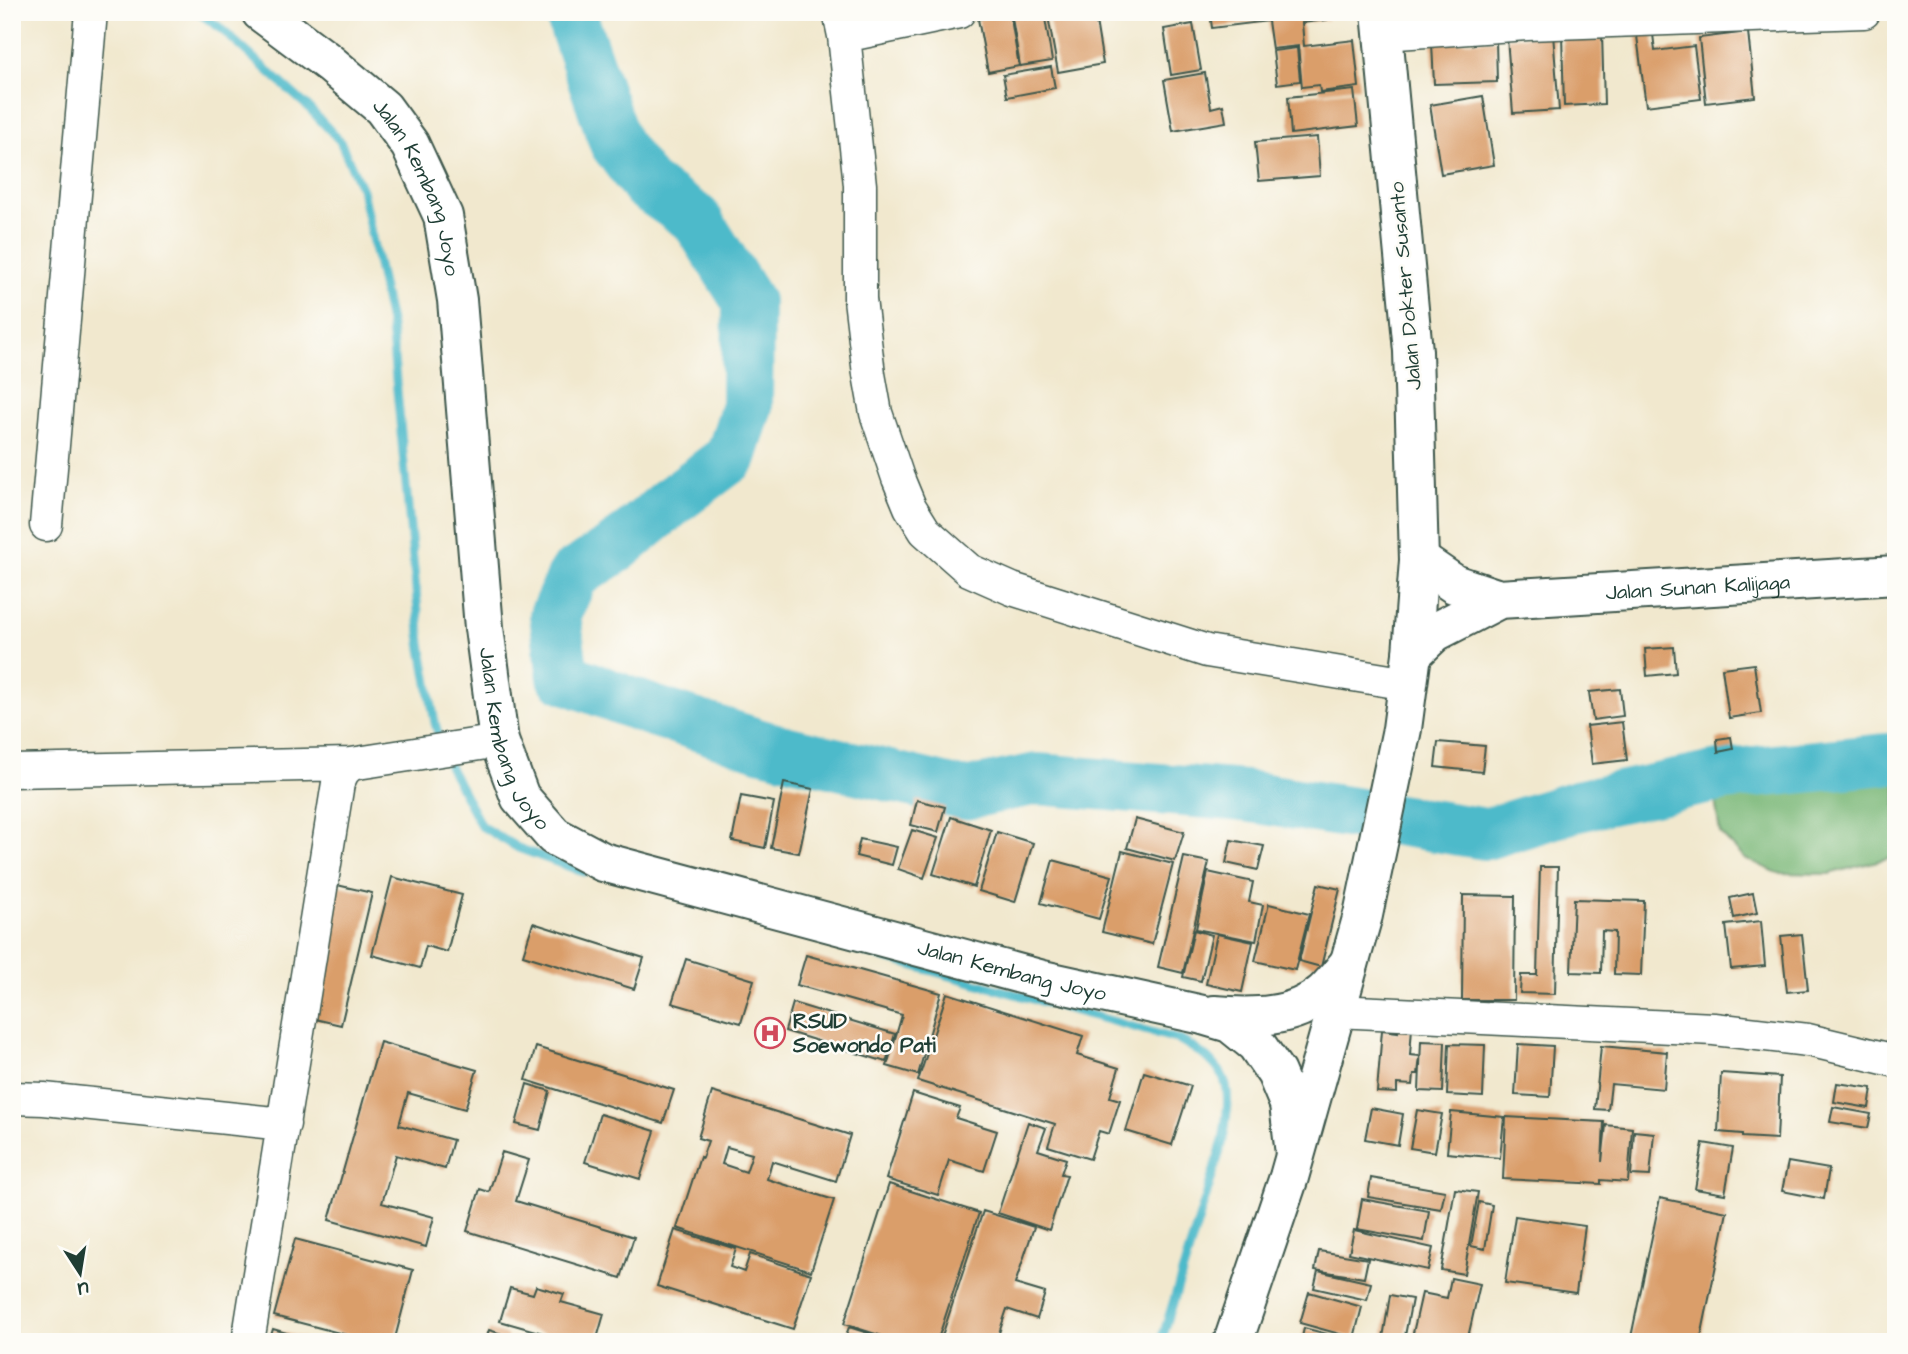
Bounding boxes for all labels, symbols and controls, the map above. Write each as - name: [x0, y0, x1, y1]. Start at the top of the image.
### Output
- street label: Jalan Kembang Joyo: [366, 91, 467, 278]
- street label: Jalan Dokter Susanto: [1382, 180, 1429, 391]
- street label: Jalan Sunan Kalijaga: [1605, 567, 1791, 608]
- street label: Jalan Kembang Joyo: [472, 645, 557, 837]
- street label: Jalan Kembang Joyo: [914, 933, 1109, 1009]
- place label: RSUD Soewondo Pati: [792, 1007, 937, 1060]
- hospital icon: RSUD Soewondo Pati: [753, 1016, 787, 1050]
- north arrow: [46, 1238, 116, 1308]
- text: U: [75, 1274, 91, 1303]

